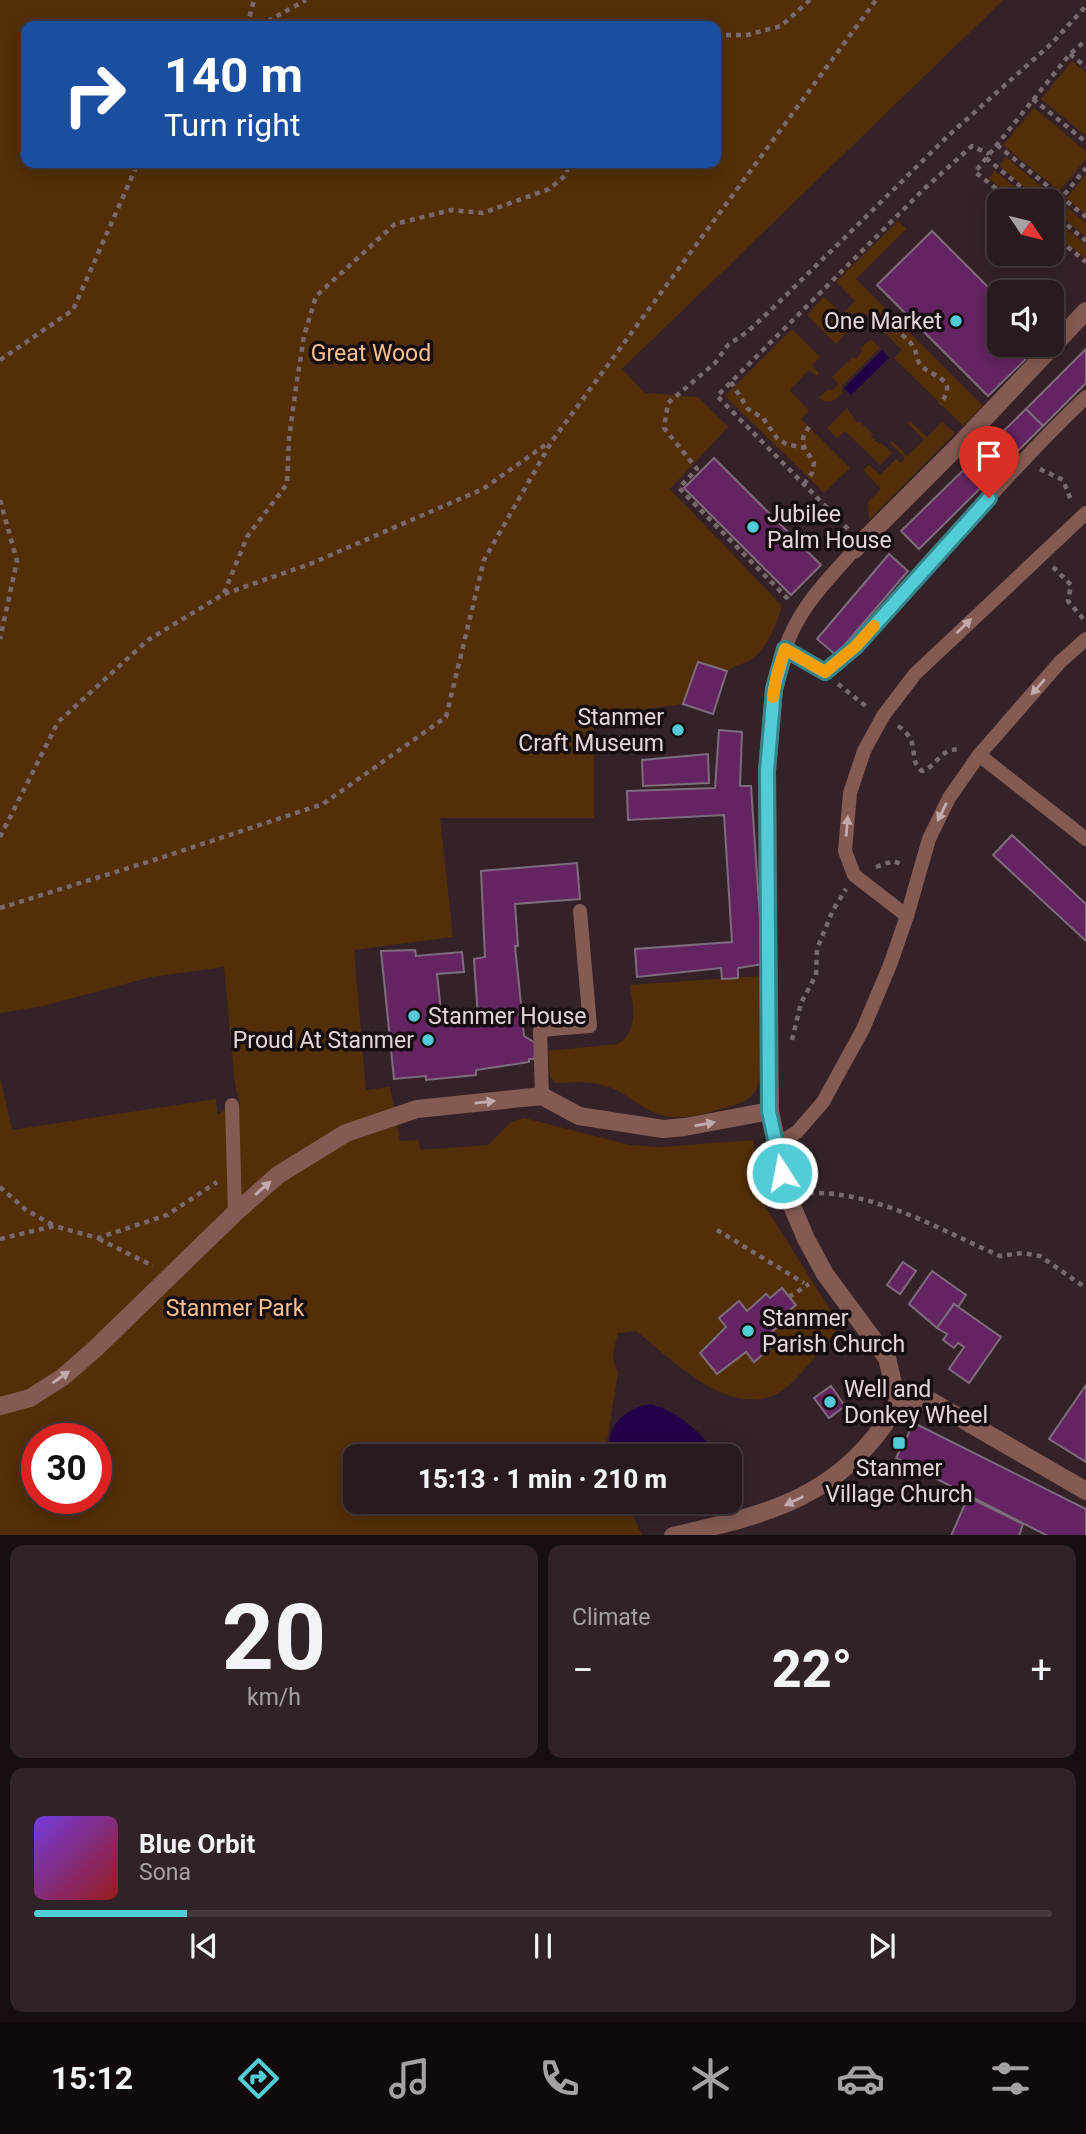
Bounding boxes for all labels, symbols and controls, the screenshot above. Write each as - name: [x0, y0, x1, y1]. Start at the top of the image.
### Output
- text: 140 m: [164, 47, 303, 104]
- icon: right: [49, 49, 140, 140]
- text: Turn right: [164, 106, 300, 144]
- north arrow: [987, 189, 1064, 266]
- map controls: [987, 189, 1064, 357]
- button: sound: [987, 280, 1064, 357]
- place label: One Market: [824, 308, 942, 335]
- marker: One Market: [948, 313, 964, 329]
- park label: Great Wood: [311, 340, 431, 367]
- pin: [959, 426, 1019, 498]
- icon: arrive: [970, 437, 1008, 475]
- place label: Jubilee Palm House: [767, 501, 892, 554]
- marker: Jubilee Palm House: [745, 519, 761, 535]
- one-way arrow: [955, 619, 972, 635]
- one-way arrow: [1030, 678, 1046, 696]
- place label: Stanmer Craft Museum: [518, 704, 664, 757]
- marker: Stanmer Craft Museum: [670, 722, 686, 738]
- one-way arrow: [936, 802, 948, 822]
- one-way arrow: [842, 814, 853, 836]
- place label: Stanmer House: [428, 1003, 587, 1030]
- marker: Stanmer House: [406, 1008, 422, 1024]
- place label: Proud At Stanmer: [233, 1027, 414, 1054]
- marker: Proud At Stanmer: [420, 1032, 436, 1048]
- one-way arrow: [474, 1096, 496, 1107]
- one-way arrow: [694, 1118, 716, 1129]
- position arrow: [745, 1136, 819, 1210]
- one-way arrow: [254, 1181, 271, 1197]
- park label: Stanmer Park: [166, 1295, 305, 1322]
- place label: Stanmer Parish Church: [762, 1305, 905, 1358]
- marker: Stanmer Parish Church: [740, 1323, 756, 1339]
- one-way arrow: [52, 1371, 70, 1385]
- place label: Well and Donkey Wheel: [844, 1376, 988, 1429]
- marker: Well and Donkey Wheel: [822, 1394, 838, 1410]
- speed limit sign: 30: [21, 1423, 112, 1514]
- marker: Stanmer Village Church: [891, 1435, 907, 1451]
- place label: Stanmer Village Church: [825, 1455, 973, 1508]
- text: 15:13 · 1 min · 210 m: [418, 1464, 667, 1494]
- one-way arrow: [784, 1495, 804, 1506]
- text: 20: [222, 1585, 326, 1691]
- text: Climate: [572, 1604, 651, 1631]
- text: 22°: [772, 1639, 852, 1700]
- text: −: [572, 1648, 594, 1692]
- text: +: [1030, 1648, 1052, 1692]
- text: km/h: [247, 1684, 301, 1711]
- text: Blue Orbit: [139, 1829, 255, 1859]
- text: Sona: [139, 1859, 191, 1886]
- icon: previous: [185, 1927, 223, 1965]
- icon: pause: [524, 1927, 562, 1965]
- icon: next: [863, 1927, 901, 1965]
- icon: directions: [234, 2054, 283, 2103]
- icon: music: [385, 2054, 434, 2103]
- icon: phone: [535, 2054, 584, 2103]
- icon: climate: [686, 2054, 735, 2103]
- icon: car: [836, 2054, 885, 2103]
- icon: filters: [986, 2054, 1035, 2103]
- text: 15:12: [51, 2059, 133, 2097]

